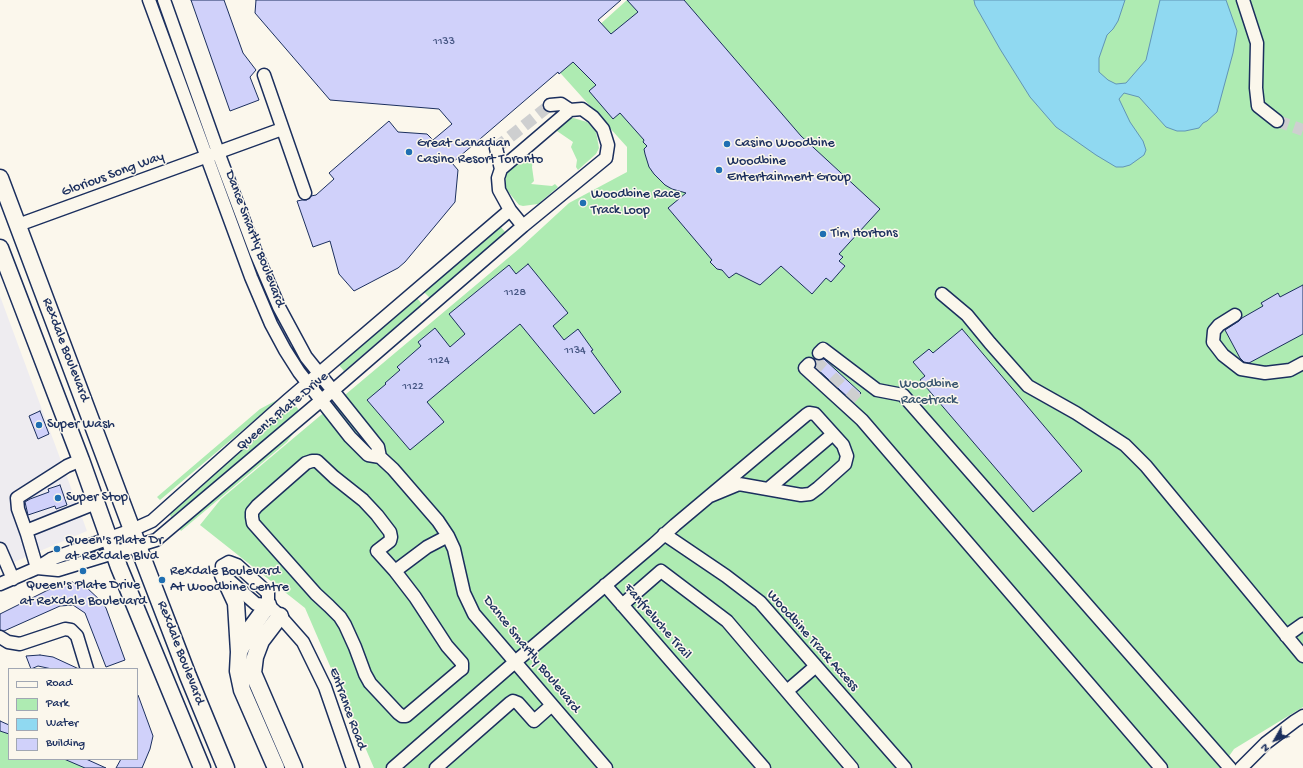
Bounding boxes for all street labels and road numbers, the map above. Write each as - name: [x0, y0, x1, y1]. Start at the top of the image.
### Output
- street label: Glorious Song Way: [60, 149, 166, 201]
- street label: Dance Smartly Boulevard: [220, 168, 288, 310]
- street label: Rexdale Boulevard: [37, 296, 93, 404]
- street label: Queen's Plate Drive: [234, 369, 332, 455]
- street label: Fanfreluche Trail: [620, 581, 694, 663]
- street label: Woodbine Track Access: [762, 587, 862, 695]
- street label: Dance Smartly Boulevard: [479, 593, 583, 717]
- street label: Rexdale Boulevard: [152, 599, 208, 707]
- street label: Entrance Road: [324, 666, 370, 752]

